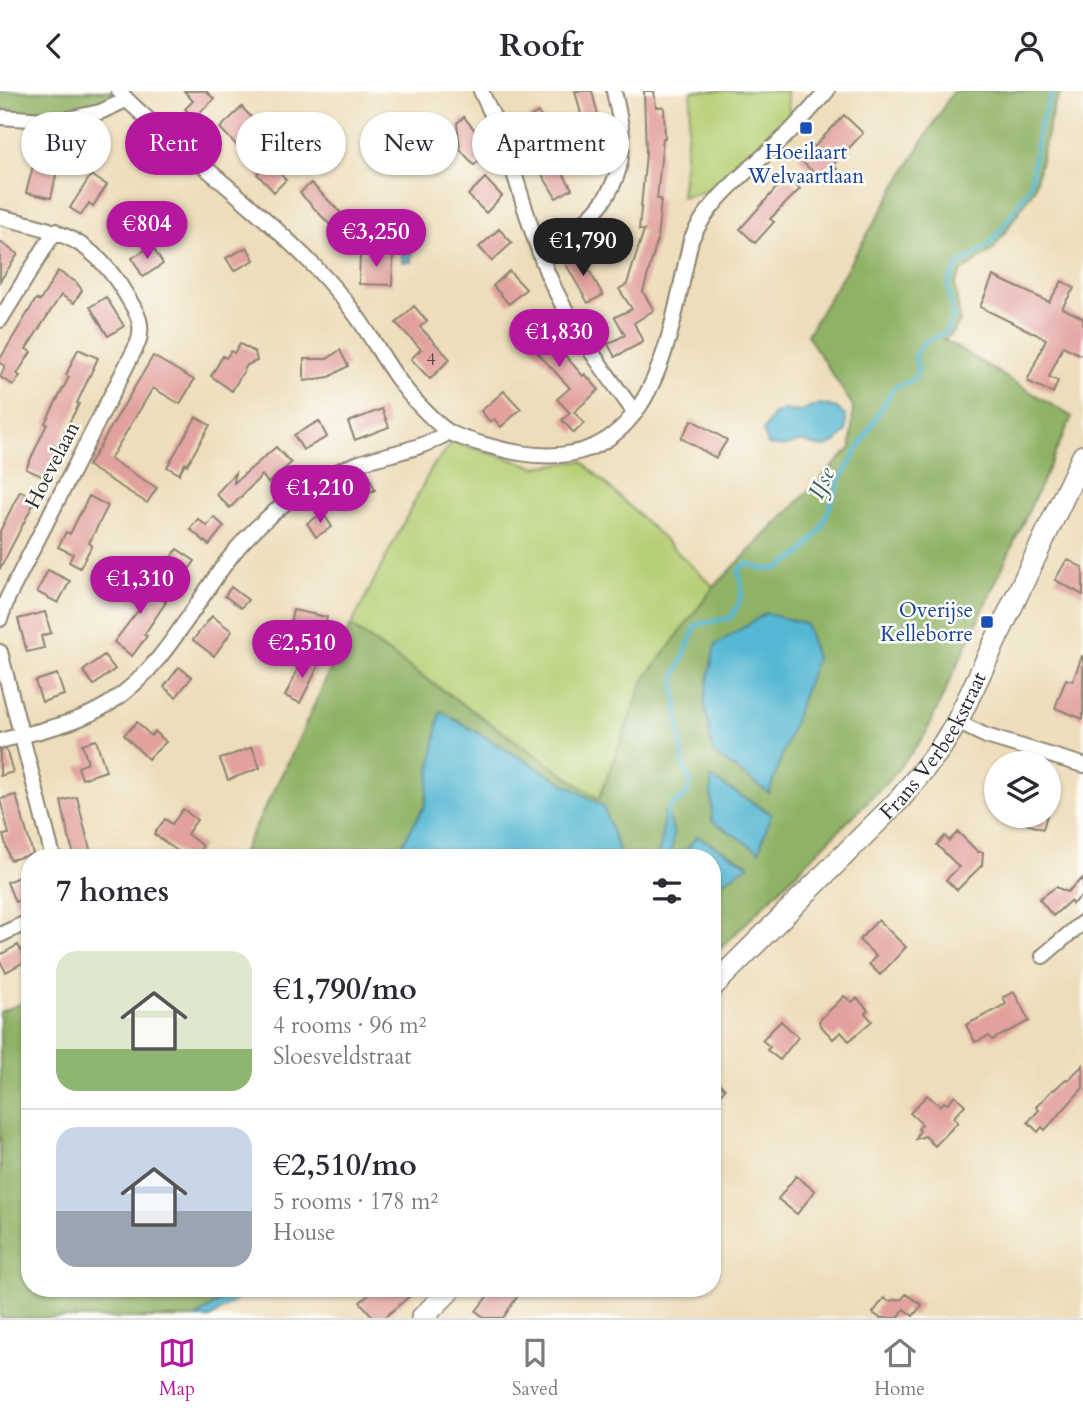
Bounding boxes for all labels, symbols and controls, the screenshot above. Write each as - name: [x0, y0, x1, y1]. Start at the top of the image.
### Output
- text: Roofr: [499, 24, 584, 68]
- icon: back: [35, 27, 73, 65]
- icon: person: [1010, 27, 1048, 65]
- chip: Buy: [21, 112, 111, 175]
- chip: Rent: [125, 112, 222, 175]
- chip: Filters: [236, 112, 346, 175]
- chip: New: [360, 112, 458, 175]
- chip: Apartment: [472, 112, 629, 175]
- marker: Hoeilaart Welvaartlaan: [798, 120, 814, 136]
- place label: Hoeilaart Welvaartlaan: [747, 138, 864, 191]
- pin: €804: [106, 201, 188, 261]
- text: €804: [122, 208, 172, 239]
- pin: €3,250: [319, 209, 433, 269]
- text: €3,250: [342, 216, 410, 247]
- pin: €1,790: [526, 219, 640, 278]
- text: €1,790: [549, 225, 617, 256]
- pin: €1,830: [502, 309, 616, 369]
- text: €1,830: [525, 316, 593, 347]
- house number: 4: [426, 347, 436, 372]
- street label: Hoevelaan: [18, 417, 87, 514]
- water label: IJse: [801, 462, 842, 504]
- pin: €1,210: [263, 465, 377, 525]
- text: €1,210: [286, 472, 354, 503]
- pin: €1,310: [83, 557, 197, 616]
- text: €1,310: [106, 563, 174, 594]
- place label: Overijse Kelleborre: [880, 596, 973, 649]
- marker: Overijse Kelleborre: [979, 614, 995, 630]
- pin: €2,510: [245, 621, 359, 680]
- text: €2,510: [268, 627, 336, 658]
- street label: Frans Verbeekstraat: [873, 667, 994, 826]
- map controls: [984, 751, 1061, 828]
- button: layers: [984, 751, 1061, 828]
- text: 7 homes: [56, 871, 169, 912]
- icon: filters: [648, 872, 686, 910]
- text: €1,790/mo: [273, 969, 417, 1010]
- icon: home: [112, 979, 196, 1063]
- text: 4 rooms · 96 m²: [273, 1010, 426, 1041]
- text: Sloesveldstraat: [273, 1041, 412, 1072]
- text: €2,510/mo: [273, 1145, 417, 1186]
- icon: home: [112, 1155, 196, 1239]
- text: 5 rooms · 178 m²: [273, 1186, 438, 1217]
- text: House: [273, 1217, 335, 1248]
- tab: Map: [158, 1334, 196, 1402]
- tab: Saved: [512, 1334, 558, 1402]
- tab: Home: [874, 1334, 925, 1402]

